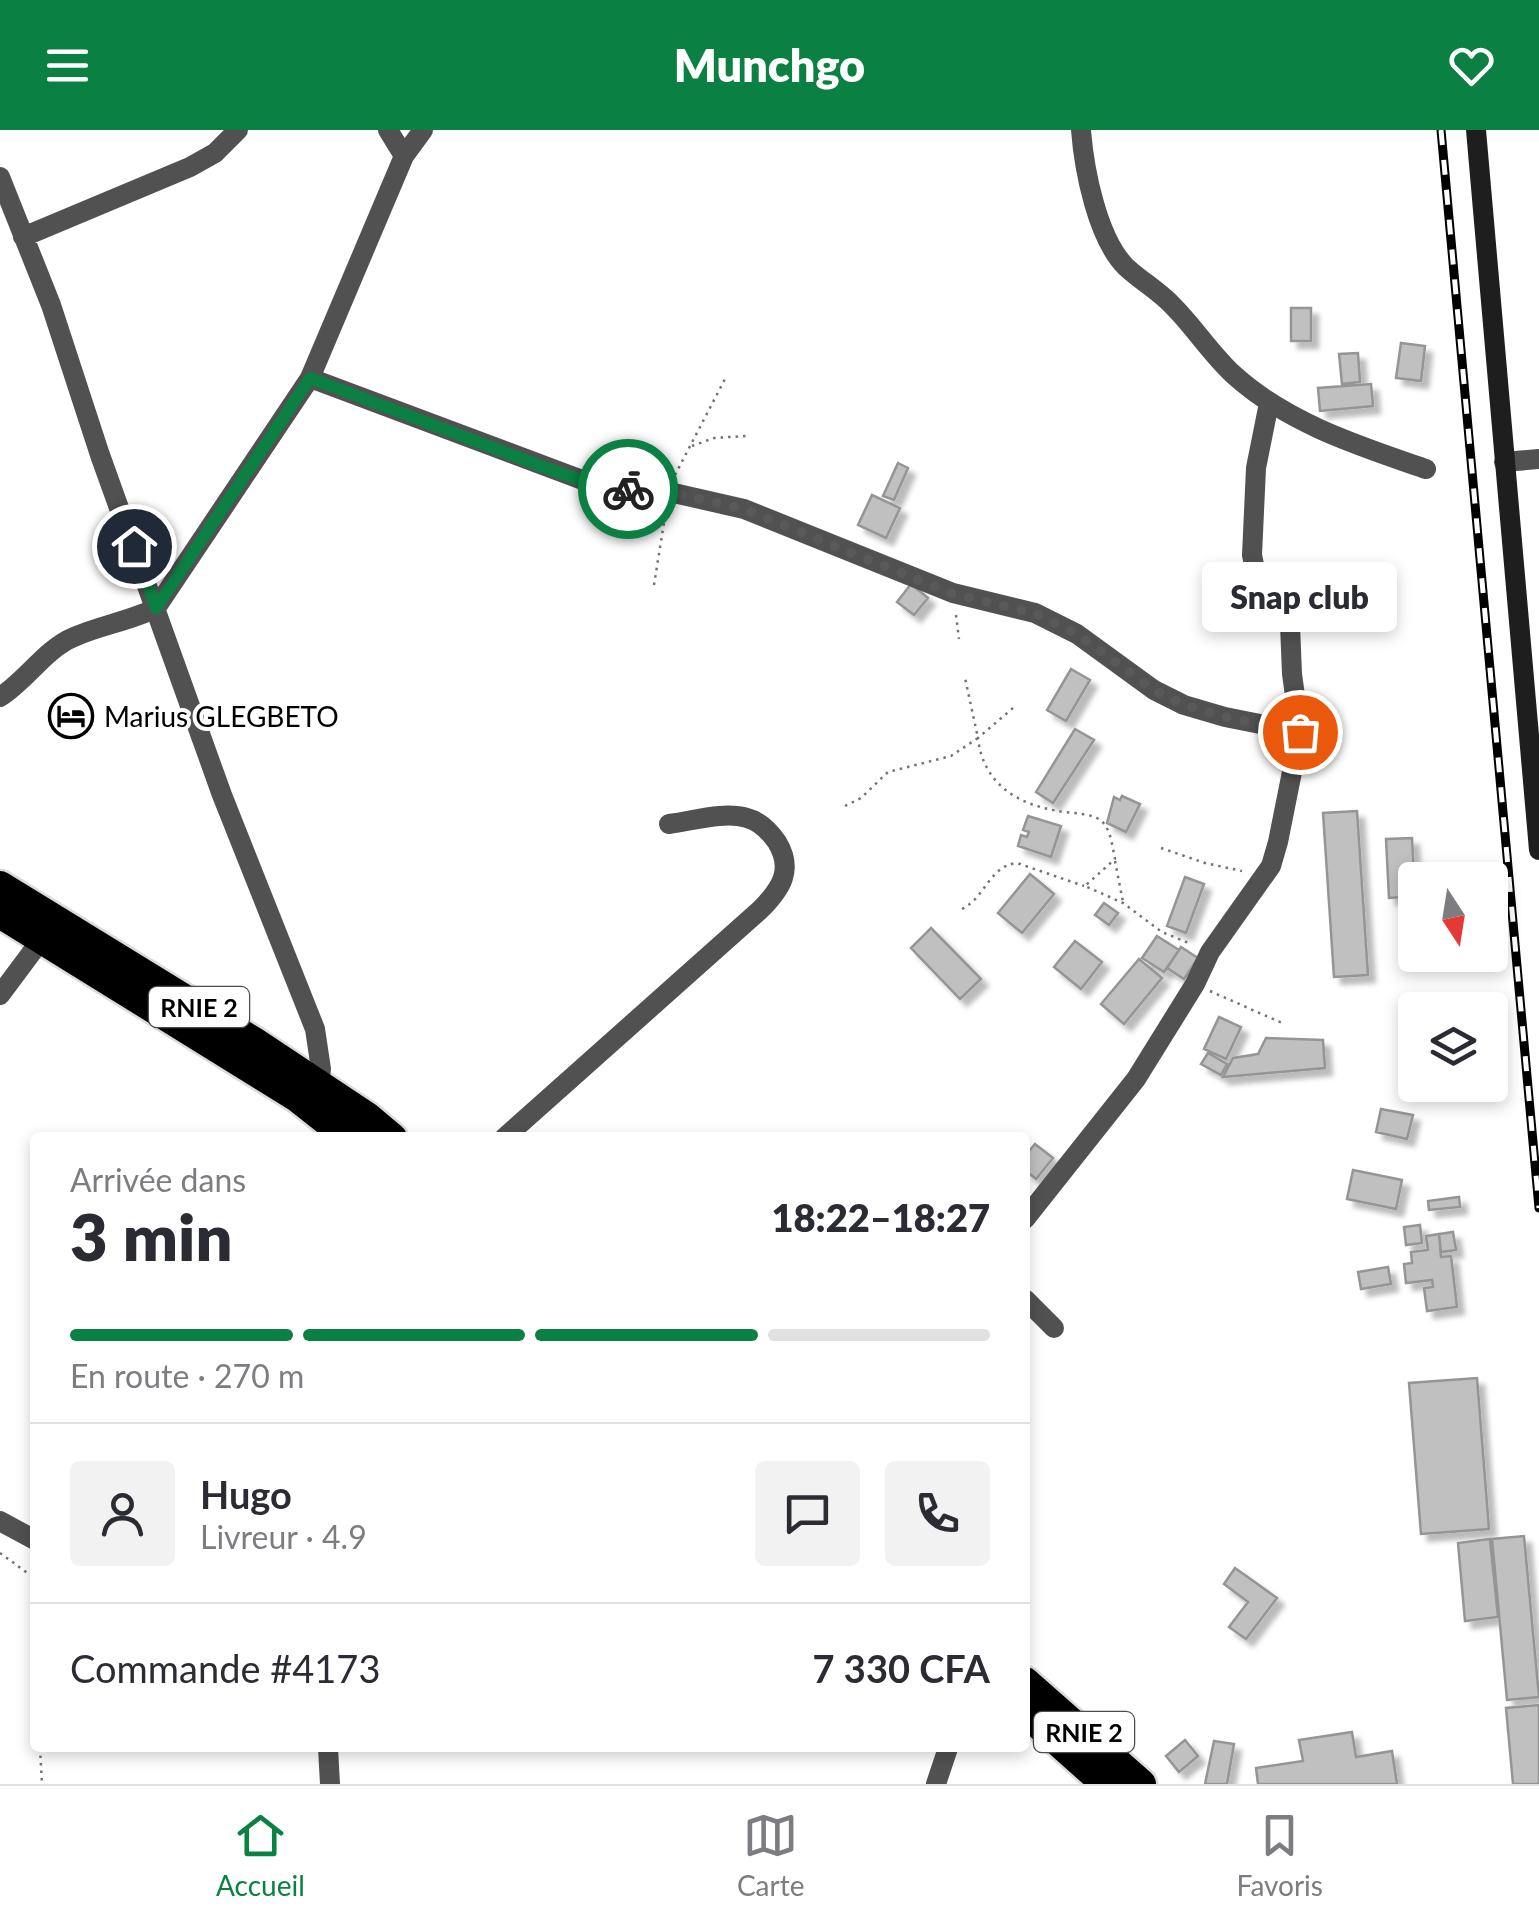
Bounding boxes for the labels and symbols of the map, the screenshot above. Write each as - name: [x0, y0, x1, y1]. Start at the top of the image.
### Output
- courier: [578, 439, 678, 539]
- pin: [92, 504, 177, 589]
- callout: Snap club: [1202, 562, 1398, 632]
- pin: [1258, 690, 1343, 775]
- hotel icon: Marius GLEGBETO: [48, 693, 94, 739]
- place label: Marius GLEGBETO: [104, 699, 339, 733]
- north arrow: [1398, 862, 1508, 972]
- road number: RNIE 2: [149, 987, 249, 1027]
- road number: RNIE 2: [1034, 1712, 1134, 1752]

